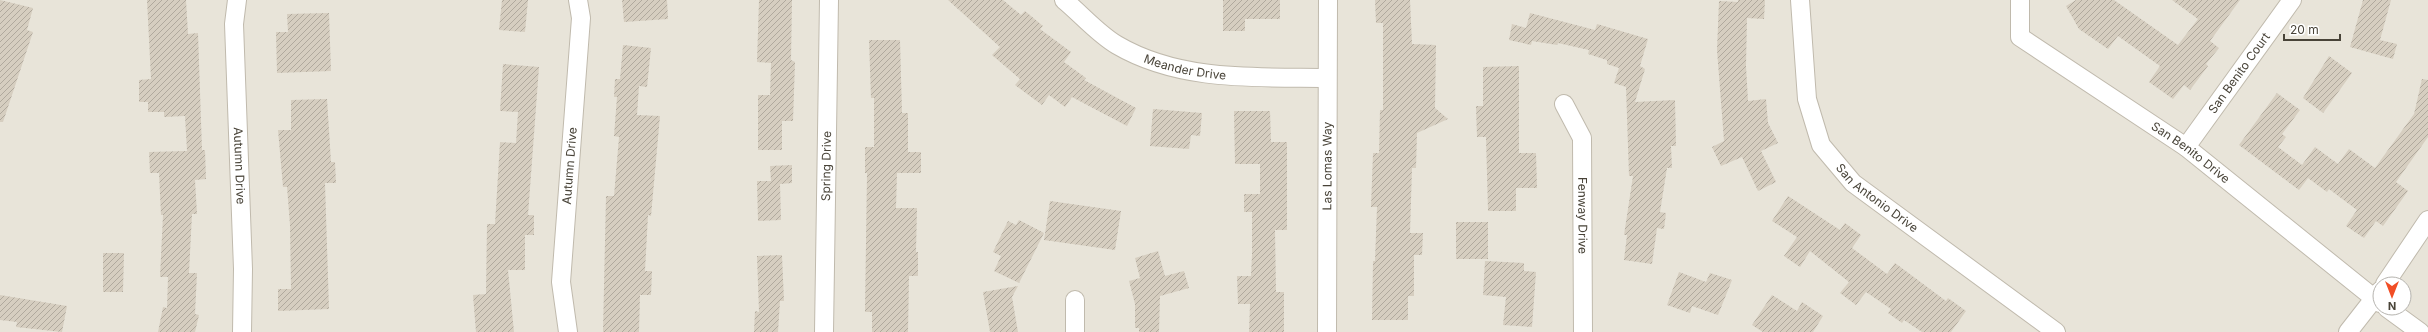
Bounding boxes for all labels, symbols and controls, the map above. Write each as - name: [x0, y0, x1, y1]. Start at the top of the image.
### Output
- scale bar: [2284, 16, 2340, 42]
- text: 20 m: [2290, 22, 2319, 37]
- street label: San Benito Court: [2205, 30, 2273, 116]
- street label: Meander Drive: [1142, 51, 1227, 83]
- street label: San Benito Drive: [2149, 118, 2233, 186]
- street label: Las Lomas Way: [1319, 121, 1335, 210]
- street label: Autumn Drive: [231, 127, 249, 205]
- street label: Autumn Drive: [559, 127, 580, 205]
- street label: Spring Drive: [818, 131, 834, 201]
- street label: San Antonio Drive: [1833, 160, 1921, 235]
- street label: Fenway Drive: [1575, 177, 1591, 254]
- north arrow: [2372, 276, 2412, 316]
- text: N: [2388, 299, 2396, 313]

